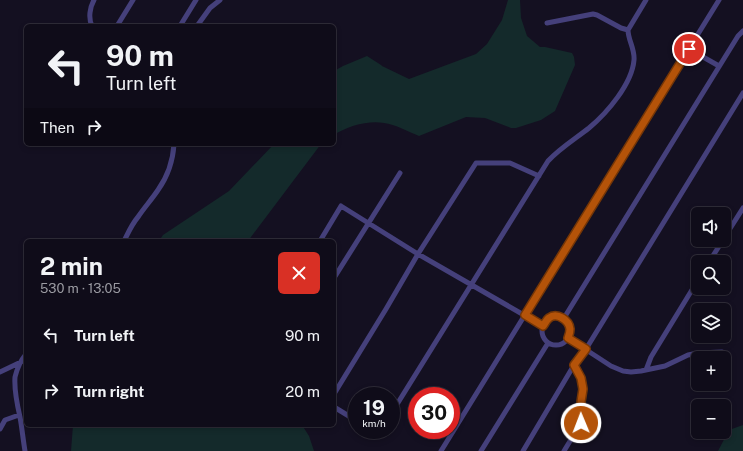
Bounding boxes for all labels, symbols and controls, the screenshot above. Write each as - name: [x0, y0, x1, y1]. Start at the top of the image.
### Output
- pin: [672, 32, 706, 66]
- icon: arrive: [678, 38, 700, 60]
- text: 90 m: [106, 39, 174, 72]
- icon: left: [40, 40, 92, 92]
- text: Turn left: [106, 73, 176, 94]
- icon: right: [83, 116, 105, 138]
- text: Then: [40, 119, 75, 136]
- map controls: [691, 207, 731, 439]
- button: sound: [691, 207, 731, 247]
- text: 2 min: [40, 252, 103, 280]
- button: close: [278, 252, 320, 294]
- button: search: [691, 255, 731, 295]
- text: 530 m · 13:05: [40, 281, 121, 296]
- button: layers: [691, 303, 731, 343]
- icon: left: [40, 324, 62, 346]
- text: Turn left: [74, 327, 135, 344]
- text: 90 m: [285, 327, 320, 344]
- button: +: [691, 351, 731, 391]
- icon: right: [40, 380, 62, 402]
- text: Turn right: [74, 383, 144, 400]
- text: 20 m: [285, 383, 320, 400]
- speed limit sign: 30: [408, 387, 460, 439]
- text: 19: [363, 396, 385, 420]
- button: −: [691, 399, 731, 439]
- position arrow: [560, 402, 602, 444]
- text: km/h: [362, 417, 386, 429]

